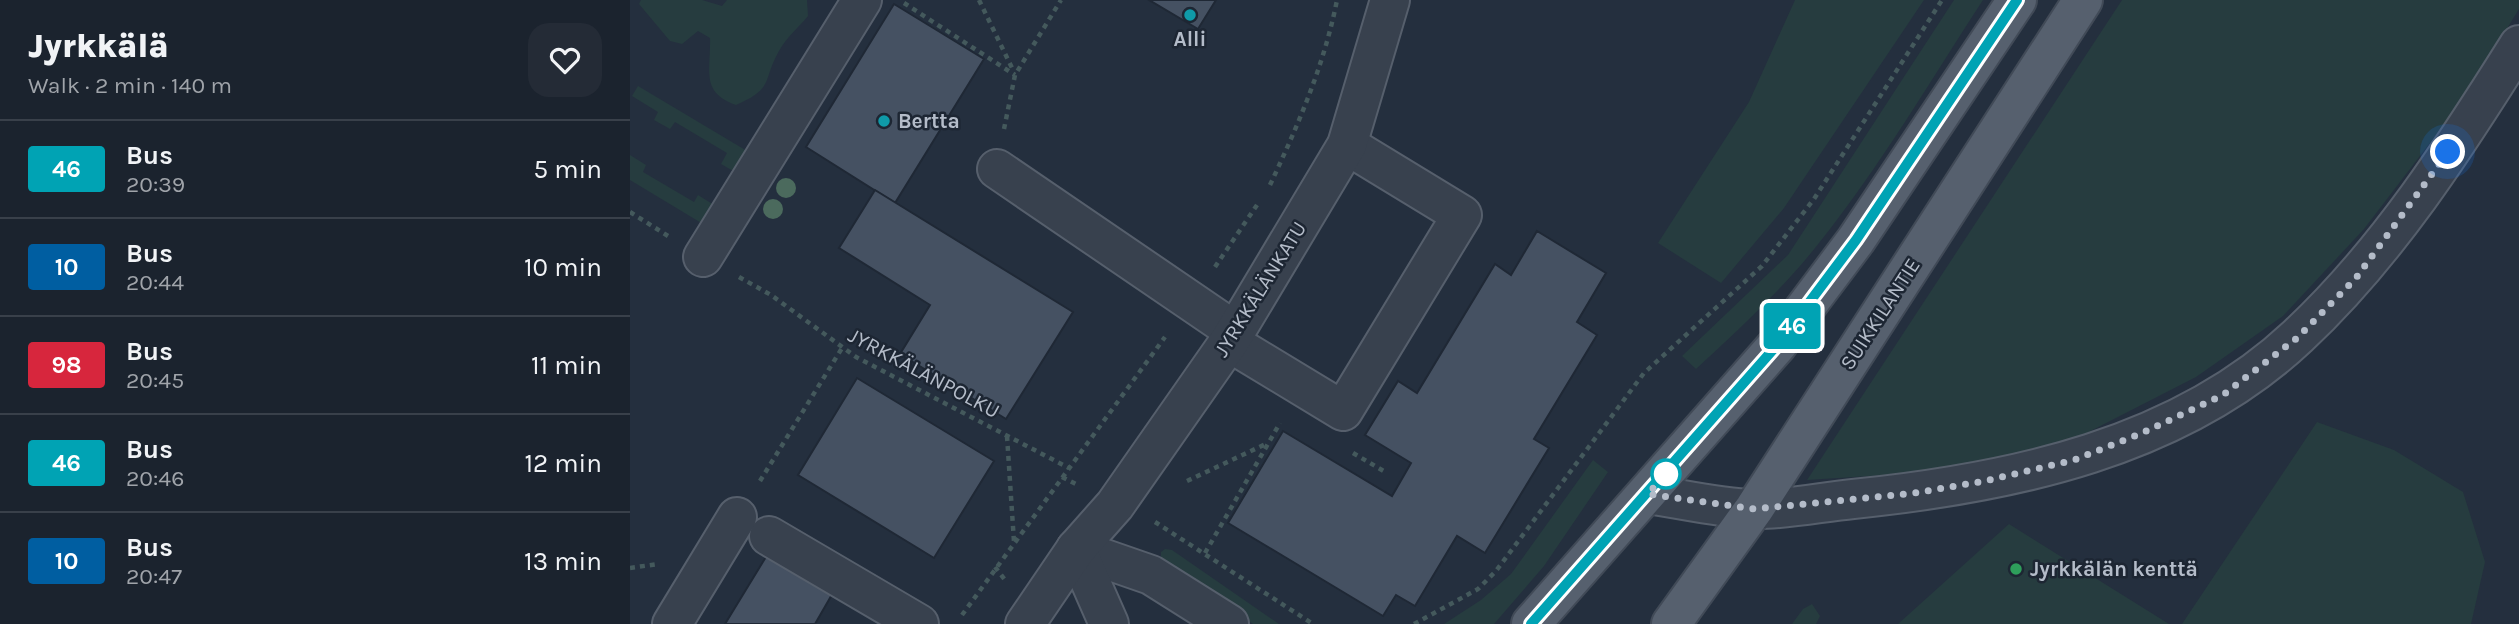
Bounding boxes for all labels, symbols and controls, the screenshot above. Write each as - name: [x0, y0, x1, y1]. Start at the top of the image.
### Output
- marker: Alli: [1182, 7, 1198, 23]
- button: heart: [528, 23, 602, 97]
- text: Jyrkkälä: [28, 27, 169, 65]
- place label: Alli: [1174, 27, 1206, 51]
- text: Walk · 2 min · 140 m: [28, 72, 232, 99]
- place label: Bertta: [898, 109, 960, 133]
- marker: Bertta: [876, 113, 892, 129]
- your location: [2430, 134, 2465, 169]
- text: Bus: [126, 140, 173, 171]
- text: 5 min: [533, 154, 602, 185]
- text: 46: [52, 155, 81, 183]
- text: 20:39: [126, 171, 185, 198]
- street label: JYRKKÄLÄNKATU: [1209, 217, 1311, 361]
- text: Bus: [126, 238, 173, 269]
- text: 10 min: [524, 252, 602, 283]
- text: 10: [55, 253, 78, 281]
- street label: SUIKKILANTIE: [1835, 254, 1925, 374]
- text: 20:44: [126, 269, 184, 296]
- line badge: 46: [1760, 303, 1824, 349]
- text: 46: [1778, 312, 1806, 340]
- street label: JYRKKÄLÄNPOLKU: [844, 323, 1004, 423]
- text: Bus: [126, 336, 173, 367]
- text: 11 min: [531, 350, 602, 381]
- text: 98: [51, 351, 82, 379]
- text: 20:45: [126, 367, 184, 394]
- text: Bus: [126, 434, 173, 465]
- text: 12 min: [524, 448, 602, 479]
- text: 46: [52, 449, 81, 477]
- unlabelled marker: [1651, 459, 1681, 489]
- text: 20:46: [126, 465, 184, 492]
- text: Bus: [126, 532, 173, 563]
- text: 13 min: [524, 546, 602, 577]
- text: 10: [55, 547, 78, 575]
- place label: Jyrkkälän kenttä: [2030, 557, 2198, 581]
- marker: Jyrkkälän kenttä: [2008, 561, 2024, 577]
- text: 20:47: [126, 563, 182, 590]

